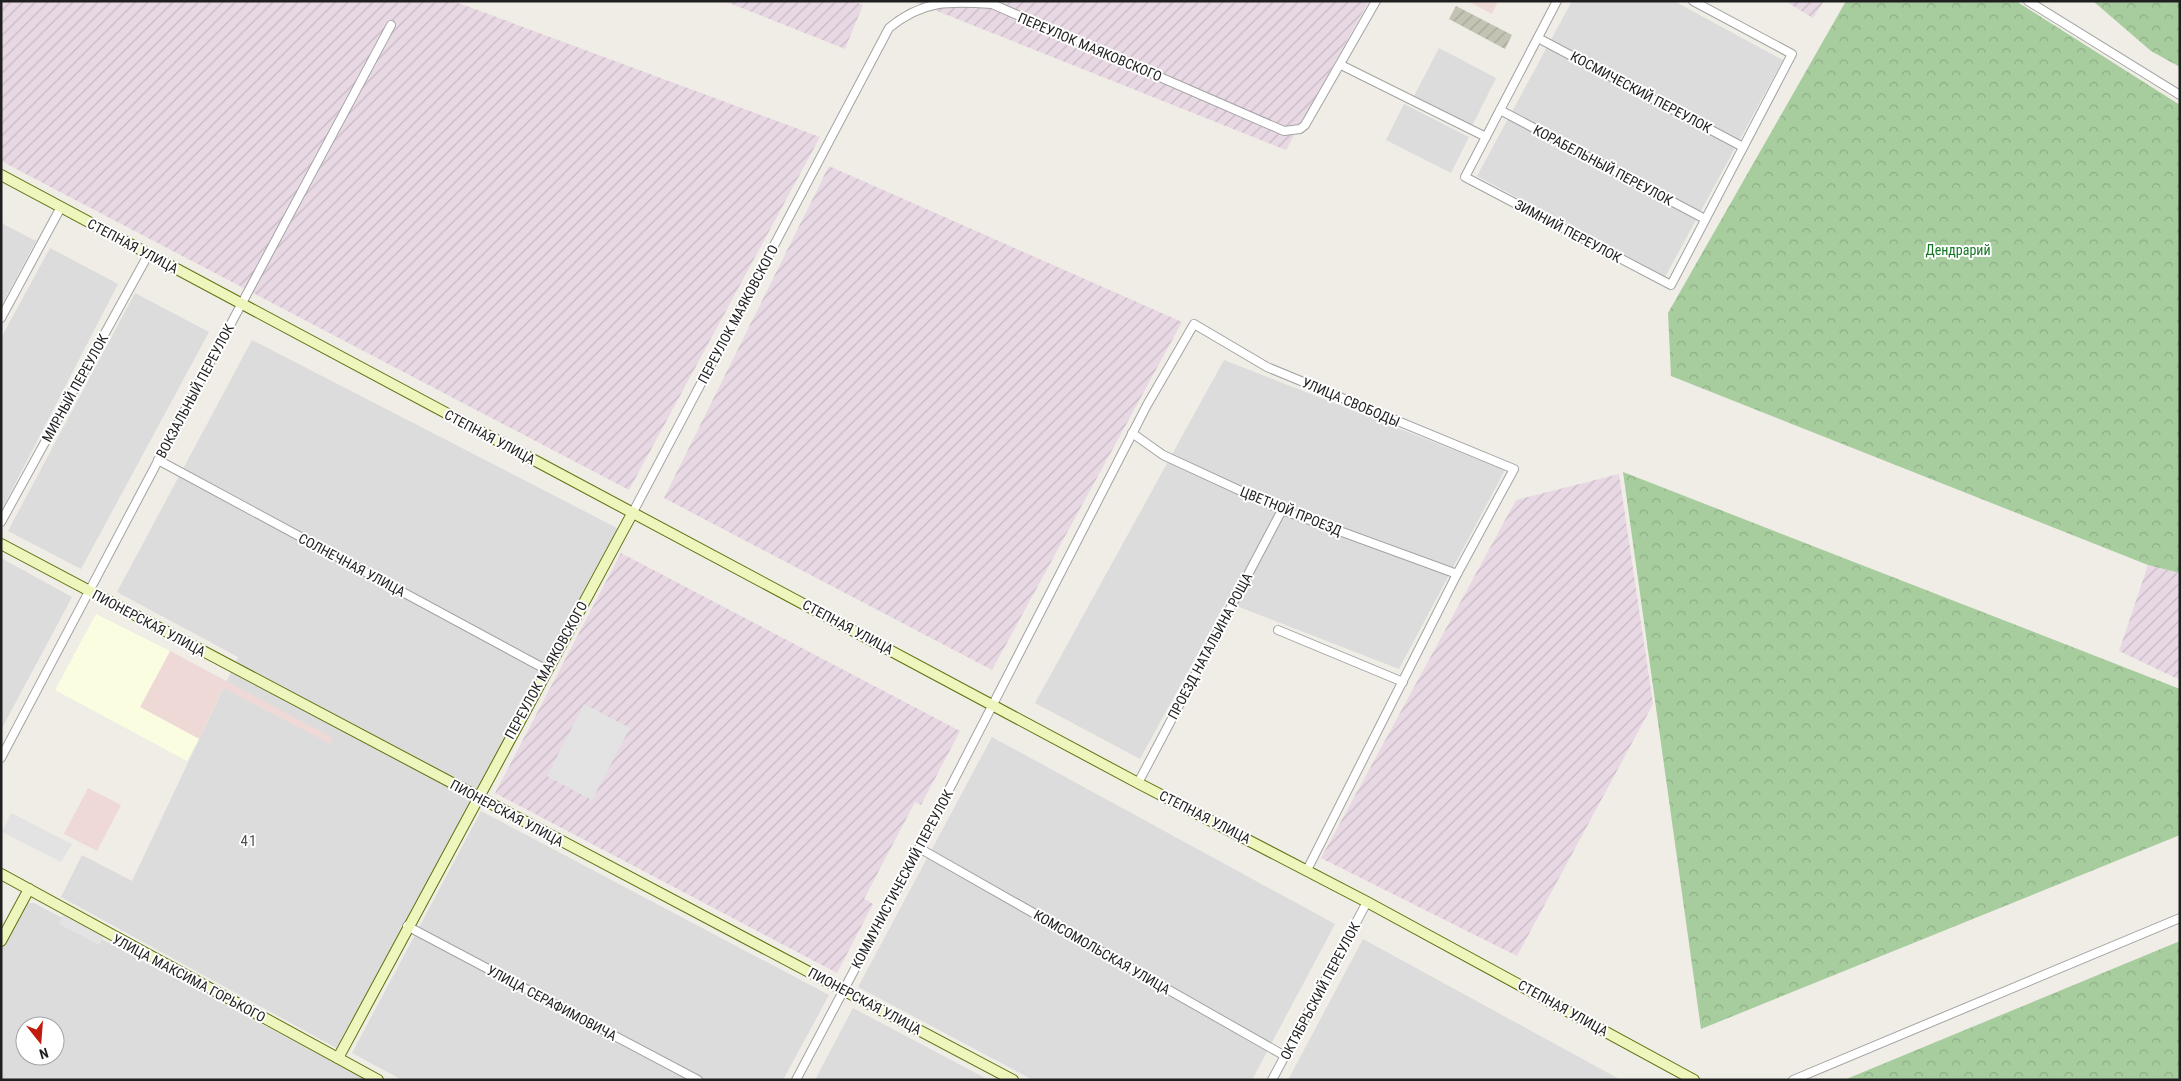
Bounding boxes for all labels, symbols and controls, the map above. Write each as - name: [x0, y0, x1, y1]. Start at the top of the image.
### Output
- street label: ПЕРЕУЛОК МАЯКОВСКОГО: [1016, 9, 1164, 85]
- street label: КОСМИЧЕСКИЙ ПЕРЕУЛОК: [1568, 48, 1714, 136]
- street label: КОРАБЕЛЬНЫЙ ПЕРЕУЛОК: [1531, 121, 1676, 209]
- street label: ЗИМНИЙ ПЕРЕУЛОК: [1512, 196, 1624, 266]
- street label: СТЕПНАЯ УЛИЦА: [85, 215, 181, 277]
- street label: ПЕРЕУЛОК МАЯКОВСКОГО: [695, 242, 781, 386]
- park label: Дендрарий: [1925, 242, 1991, 258]
- street label: ВОКЗАЛЬНЫЙ ПЕРЕУЛОК: [153, 321, 237, 461]
- street label: МИРНЫЙ ПЕРЕУЛОК: [39, 331, 111, 445]
- street label: УЛИЦА СВОБОДЫ: [1300, 374, 1402, 430]
- street label: СТЕПНАЯ УЛИЦА: [442, 406, 538, 468]
- street label: ЦВЕТНОЙ ПРОЕЗД: [1238, 483, 1344, 539]
- street label: СОЛНЕЧНАЯ УЛИЦА: [296, 530, 408, 600]
- street label: ПРОЕЗД НАТАЛЬИНА РОЩА: [1165, 570, 1255, 722]
- street label: ПИОНЕРСКАЯ УЛИЦА: [90, 586, 208, 660]
- street label: СТЕПНАЯ УЛИЦА: [800, 596, 896, 658]
- street label: ПЕРЕУЛОК МАЯКОВСКОГО: [501, 598, 591, 742]
- street label: ПИОНЕРСКАЯ УЛИЦА: [448, 776, 566, 850]
- street label: КОММУНИСТИЧЕСКИЙ ПЕРЕУЛОК: [848, 787, 956, 971]
- street label: СТЕПНАЯ УЛИЦА: [1157, 787, 1253, 847]
- district label: 41: [241, 832, 257, 850]
- street label: КОМСОМОЛЬСКАЯ УЛИЦА: [1031, 906, 1173, 998]
- street label: ОКТЯБРЬСКИЙ ПЕРЕУЛОК: [1277, 919, 1363, 1063]
- street label: УЛИЦА МАКСИМА ГОРЬКОГО: [110, 931, 268, 1025]
- street label: УЛИЦА СЕРАФИМОВИЧА: [484, 962, 620, 1044]
- street label: ПИОНЕРСКАЯ УЛИЦА: [806, 964, 924, 1038]
- street label: СТЕПНАЯ УЛИЦА: [1515, 977, 1611, 1039]
- north arrow: [15, 1016, 65, 1066]
- text: N: [37, 1045, 50, 1062]

